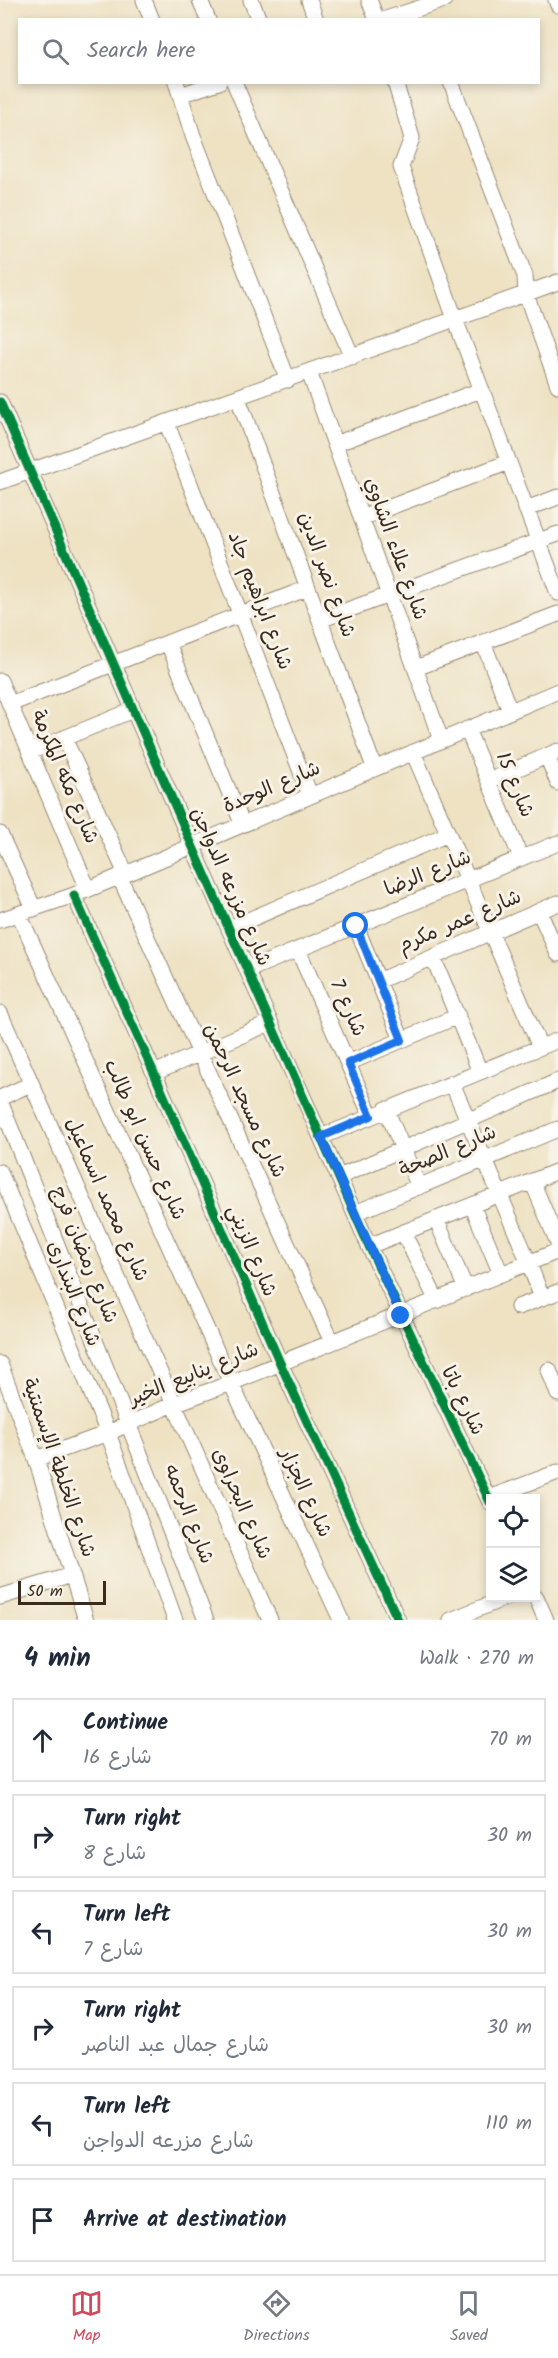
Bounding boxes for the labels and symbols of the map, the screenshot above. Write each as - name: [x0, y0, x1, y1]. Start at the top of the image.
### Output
- street label: شارع علاء الشاوي: [354, 473, 436, 625]
- street label: شارع نصر الدين: [288, 508, 364, 642]
- street label: شارع ابراهيم جاد: [218, 527, 300, 675]
- street label: شارع مكه المكرمة: [21, 705, 107, 849]
- street label: شارع 15: [486, 747, 542, 823]
- street label: شارع الوحدة: [218, 753, 326, 823]
- street label: شارع مزرعه الدواجن: [181, 802, 279, 972]
- street label: شارع الرضا: [380, 842, 476, 906]
- street label: شارع عمر مكرم: [393, 882, 527, 962]
- route start: [342, 912, 368, 938]
- street label: شارع 7: [320, 974, 374, 1042]
- street label: شارع مسجد الرحمن: [194, 1018, 294, 1184]
- street label: شارع حسن ابو طالب: [94, 1054, 194, 1226]
- street label: شارع محمد اسماعيل: [55, 1113, 157, 1287]
- street label: شارع الصحة: [394, 1117, 502, 1187]
- street label: شارع رمضان فرج: [42, 1181, 126, 1329]
- street label: شارع الزيني: [217, 1200, 285, 1302]
- street label: شارع البندارى: [37, 1236, 109, 1352]
- route end: [387, 1302, 413, 1328]
- street label: شارع ينابيع الخير: [122, 1334, 264, 1416]
- street label: شارع باتا: [431, 1361, 493, 1441]
- street label: شارع الخلطة الإسمنتية: [12, 1374, 104, 1562]
- street label: شارع الجزار: [269, 1441, 340, 1543]
- street label: شارع البحراوى: [202, 1443, 280, 1565]
- street label: شارع الرحمه: [154, 1459, 222, 1569]
- scale bar: [18, 1578, 106, 1606]

